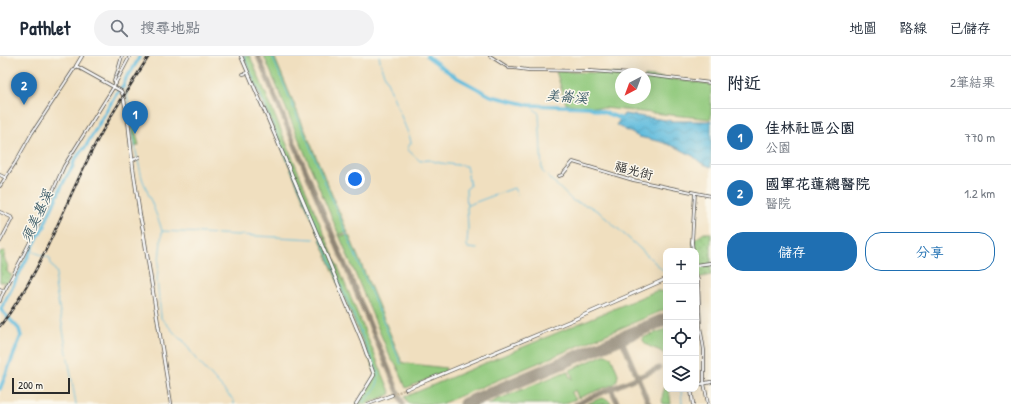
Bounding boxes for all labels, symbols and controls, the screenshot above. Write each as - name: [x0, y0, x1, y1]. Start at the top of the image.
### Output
- search box: [94, 10, 374, 46]
- text: Pathlet: [20, 15, 70, 41]
- icon: search: [108, 17, 130, 39]
- text: 搜尋地點: [140, 17, 200, 38]
- text: 地圖: [849, 18, 877, 37]
- text: 路線: [899, 18, 927, 37]
- text: 已儲存: [949, 18, 991, 37]
- north arrow: [615, 68, 651, 104]
- text: 附近: [727, 71, 761, 94]
- pin: 2: [11, 72, 37, 105]
- text: 2筆結果: [950, 73, 995, 91]
- water label: 美崙溪: [545, 85, 590, 107]
- pin: 1: [122, 101, 148, 134]
- text: 佳林社區公園: [765, 117, 855, 138]
- text: 1: [738, 128, 742, 146]
- text: 770 m: [964, 128, 995, 146]
- text: 公園: [765, 138, 791, 156]
- street label: 福光街: [613, 156, 655, 184]
- your location: [345, 169, 365, 189]
- text: 國軍花蓮總醫院: [765, 173, 870, 194]
- text: 2: [737, 184, 743, 202]
- text: 1.2 km: [964, 184, 995, 202]
- water label: 須美基溪: [16, 186, 57, 245]
- text: 醫院: [765, 194, 791, 212]
- button: 儲存: [727, 232, 857, 271]
- button: 分享: [865, 232, 995, 271]
- map controls: [663, 248, 699, 392]
- button: +: [663, 248, 699, 284]
- button: −: [663, 284, 699, 320]
- button: locate: [663, 320, 699, 356]
- button: layers: [663, 356, 699, 392]
- scale bar: [12, 376, 70, 395]
- text: 200 m: [18, 378, 43, 392]

